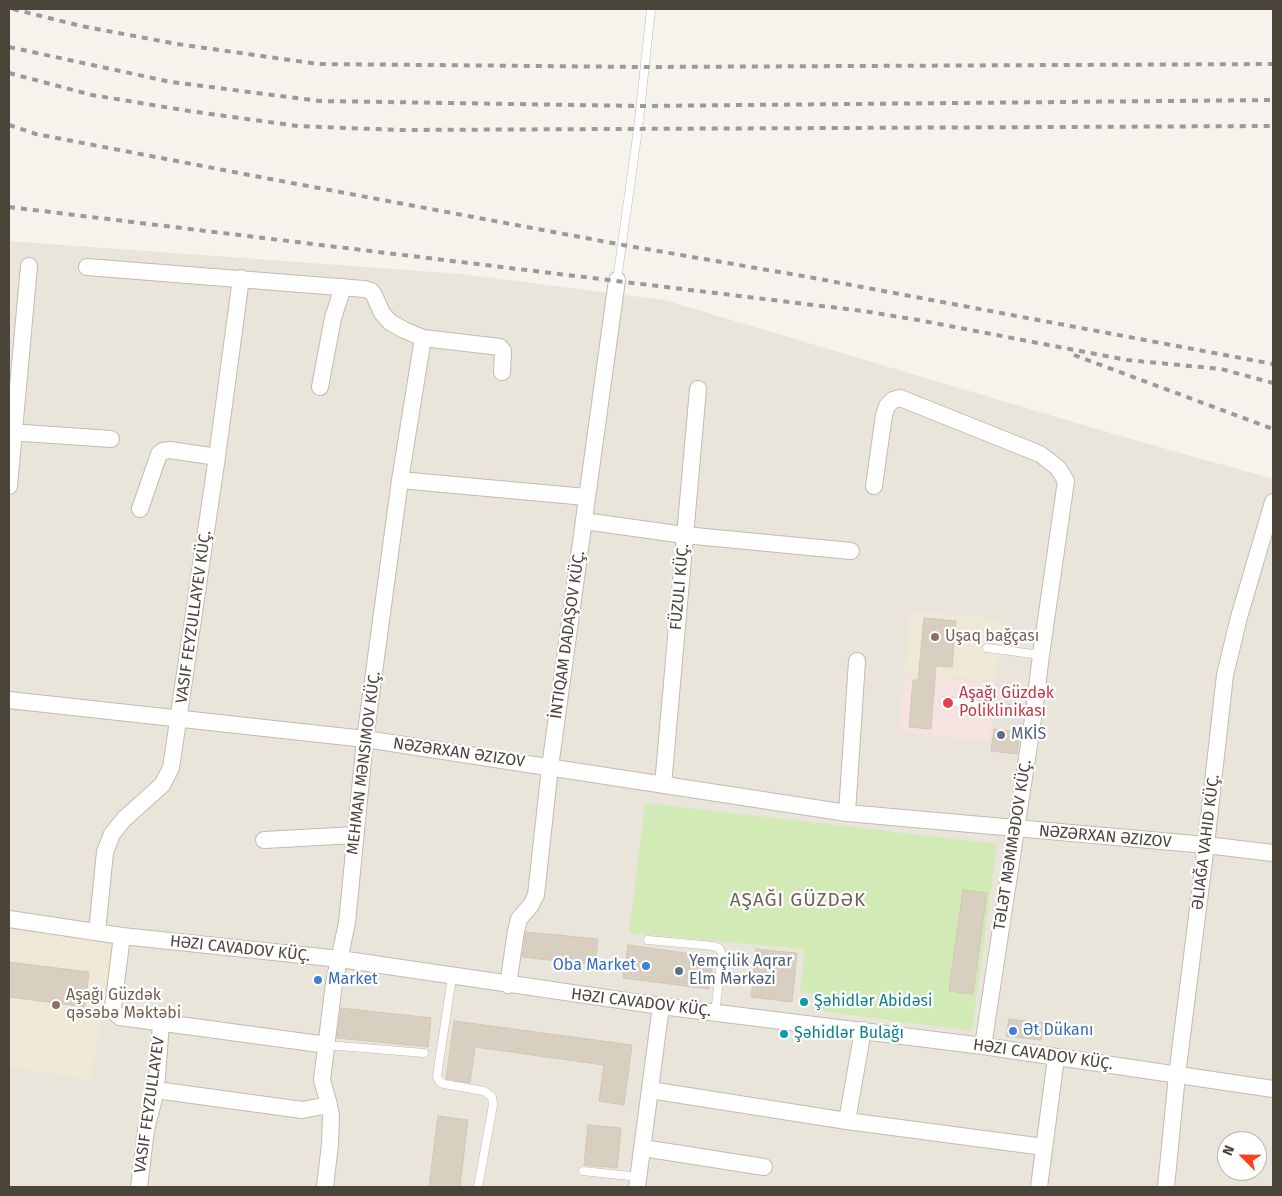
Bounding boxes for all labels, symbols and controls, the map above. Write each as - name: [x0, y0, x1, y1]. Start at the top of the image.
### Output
- street label: VASIF FEYZULLAYEV KÜÇ.: [172, 529, 216, 705]
- street label: FÜZULI KÜÇ.: [667, 543, 693, 631]
- street label: İNTIQAM DADAŞOV KÜÇ.: [547, 550, 589, 720]
- place label: Uşaq bağçası: [945, 627, 1039, 647]
- marker: Uşaq bağçası: [929, 631, 941, 643]
- street label: MEHMAN MƏNSIMOV KÜÇ.: [343, 670, 385, 856]
- place label: Aşağı Güzdək Poliklinikası: [959, 684, 1054, 722]
- marker: Aşağı Güzdək Poliklinikası: [941, 696, 955, 710]
- place label: MKİS: [1011, 725, 1046, 745]
- marker: MKİS: [995, 729, 1007, 741]
- street label: NƏZƏRXAN ƏZIZOV: [392, 734, 526, 772]
- street label: TƏLƏT MƏMMƏDOV KÜÇ.: [990, 758, 1036, 932]
- street label: ƏLIAĞA VAHID KÜÇ.: [1188, 773, 1224, 911]
- street label: NƏZƏRXAN ƏZIZOV: [1038, 822, 1172, 852]
- district label: AŞAĞI GÜZDƏK: [728, 890, 868, 912]
- street label: HƏZI CAVADOV KÜÇ.: [169, 932, 311, 966]
- place label: Yemçilik Aqrar Elm Mərkəzi: [689, 952, 792, 990]
- place label: Oba Market: [553, 956, 636, 976]
- marker: Oba Market: [640, 960, 652, 972]
- marker: Yemçilik Aqrar Elm Mərkəzi: [673, 965, 685, 977]
- place label: Market: [328, 970, 378, 990]
- marker: Market: [312, 974, 324, 986]
- street label: HƏZI CAVADOV KÜÇ.: [570, 985, 712, 1021]
- place label: Aşağı Güzdək qəsəbə Məktəbi: [66, 986, 181, 1024]
- place label: Şəhidlər Abidəsi: [814, 992, 933, 1012]
- marker: Şəhidlər Abidəsi: [798, 996, 810, 1008]
- marker: Aşağı Güzdək qəsəbə Məktəbi: [50, 999, 62, 1011]
- place label: Ət Dükanı: [1023, 1021, 1094, 1041]
- place label: Şəhidlər Bulağı: [794, 1024, 904, 1044]
- marker: Ət Dükanı: [1007, 1025, 1019, 1037]
- marker: Şəhidlər Bulağı: [778, 1028, 790, 1040]
- street label: VASIF FEYZULLAYEV: [131, 1036, 169, 1174]
- street label: HƏZI CAVADOV KÜÇ.: [972, 1036, 1114, 1074]
- north arrow: [1217, 1131, 1267, 1181]
- text: N: [1219, 1143, 1238, 1158]

